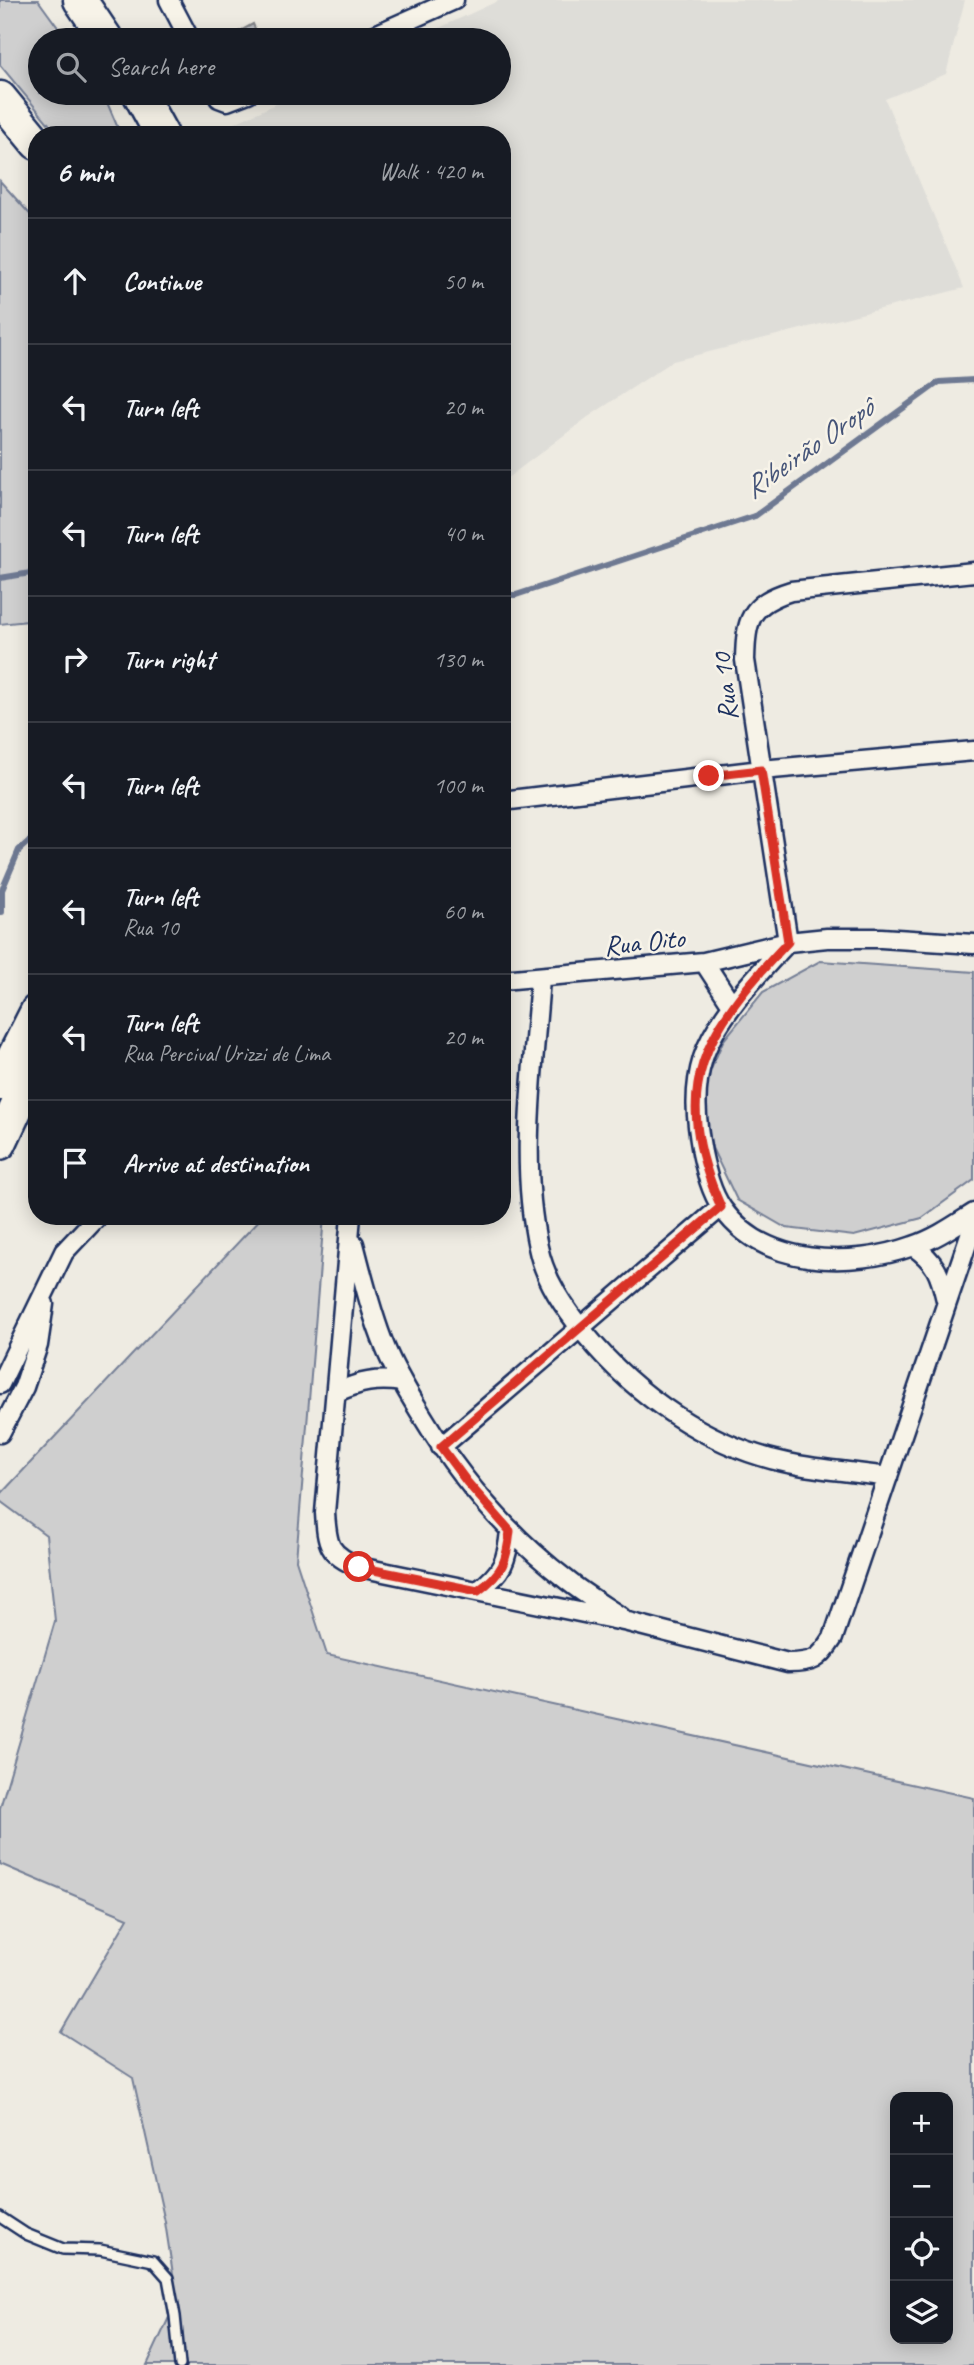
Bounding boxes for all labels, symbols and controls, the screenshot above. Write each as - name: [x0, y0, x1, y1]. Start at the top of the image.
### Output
- search box: [28, 28, 511, 105]
- icon: search: [52, 48, 90, 86]
- text: Search here: [108, 50, 214, 83]
- text: 6 min: [56, 153, 114, 191]
- text: Walk · 420 m: [379, 157, 483, 186]
- icon: ahead: [56, 262, 94, 300]
- text: Continue: [123, 265, 201, 298]
- text: 50 m: [444, 267, 483, 296]
- water label: Ribeirão Oropô: [736, 386, 886, 507]
- icon: left: [56, 388, 94, 426]
- text: Turn left: [123, 391, 198, 424]
- text: 20 m: [444, 393, 483, 422]
- icon: left: [56, 514, 94, 552]
- text: Turn left: [123, 517, 198, 550]
- text: 40 m: [444, 519, 483, 548]
- icon: right: [56, 640, 94, 678]
- text: Turn right: [123, 643, 214, 676]
- text: 130 m: [434, 645, 483, 674]
- street label: Rua 10: [703, 649, 745, 722]
- route end: [693, 760, 724, 791]
- icon: left: [56, 766, 94, 804]
- text: Turn left: [123, 769, 198, 802]
- text: 100 m: [434, 771, 483, 800]
- text: Turn left: [123, 880, 198, 913]
- icon: left: [56, 892, 94, 930]
- text: 60 m: [444, 897, 483, 926]
- text: Rua 10: [123, 913, 179, 942]
- street label: Rua Oito: [602, 920, 688, 963]
- text: Turn left: [123, 1006, 198, 1039]
- icon: left: [56, 1018, 94, 1056]
- text: 20 m: [444, 1023, 483, 1052]
- text: Rua Percival Urizzi de Lima: [123, 1039, 330, 1068]
- icon: arrive: [56, 1144, 94, 1182]
- text: Arrive at destination: [123, 1147, 309, 1180]
- route start: [343, 1551, 374, 1582]
- map controls: [890, 2092, 953, 2344]
- button: +: [890, 2092, 953, 2155]
- button: −: [890, 2155, 953, 2218]
- button: locate: [890, 2218, 953, 2281]
- button: layers: [890, 2281, 953, 2344]

